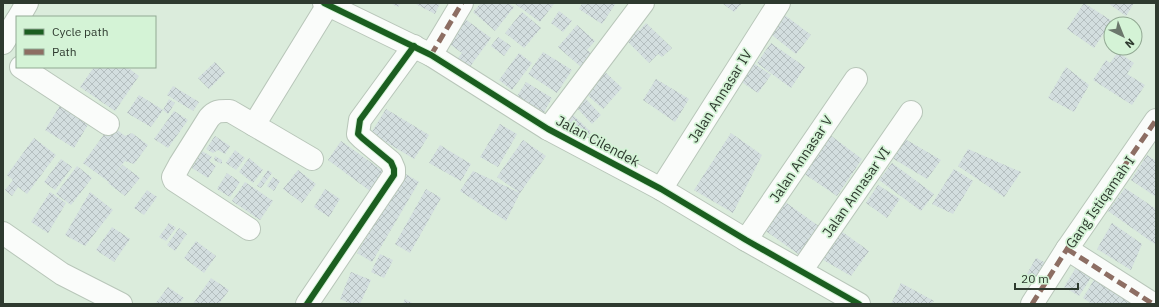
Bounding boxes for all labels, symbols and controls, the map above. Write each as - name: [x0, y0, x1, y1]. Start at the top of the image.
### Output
- legend: [16, 16, 156, 68]
- north arrow: [1103, 16, 1143, 56]
- text: Cycle path: [52, 24, 109, 39]
- text: N: [1122, 35, 1138, 51]
- text: Path: [52, 44, 77, 59]
- street label: Jalan Annasar IV: [684, 46, 756, 146]
- street label: Jalan Cilendek: [553, 111, 643, 171]
- street label: Jalan Annasar V: [765, 112, 837, 206]
- street label: Jalan Annasar VI: [818, 143, 894, 241]
- street label: Gang Istiqamah I: [1061, 152, 1139, 252]
- scale bar: [1015, 265, 1078, 291]
- text: 20 m: [1021, 271, 1049, 286]

